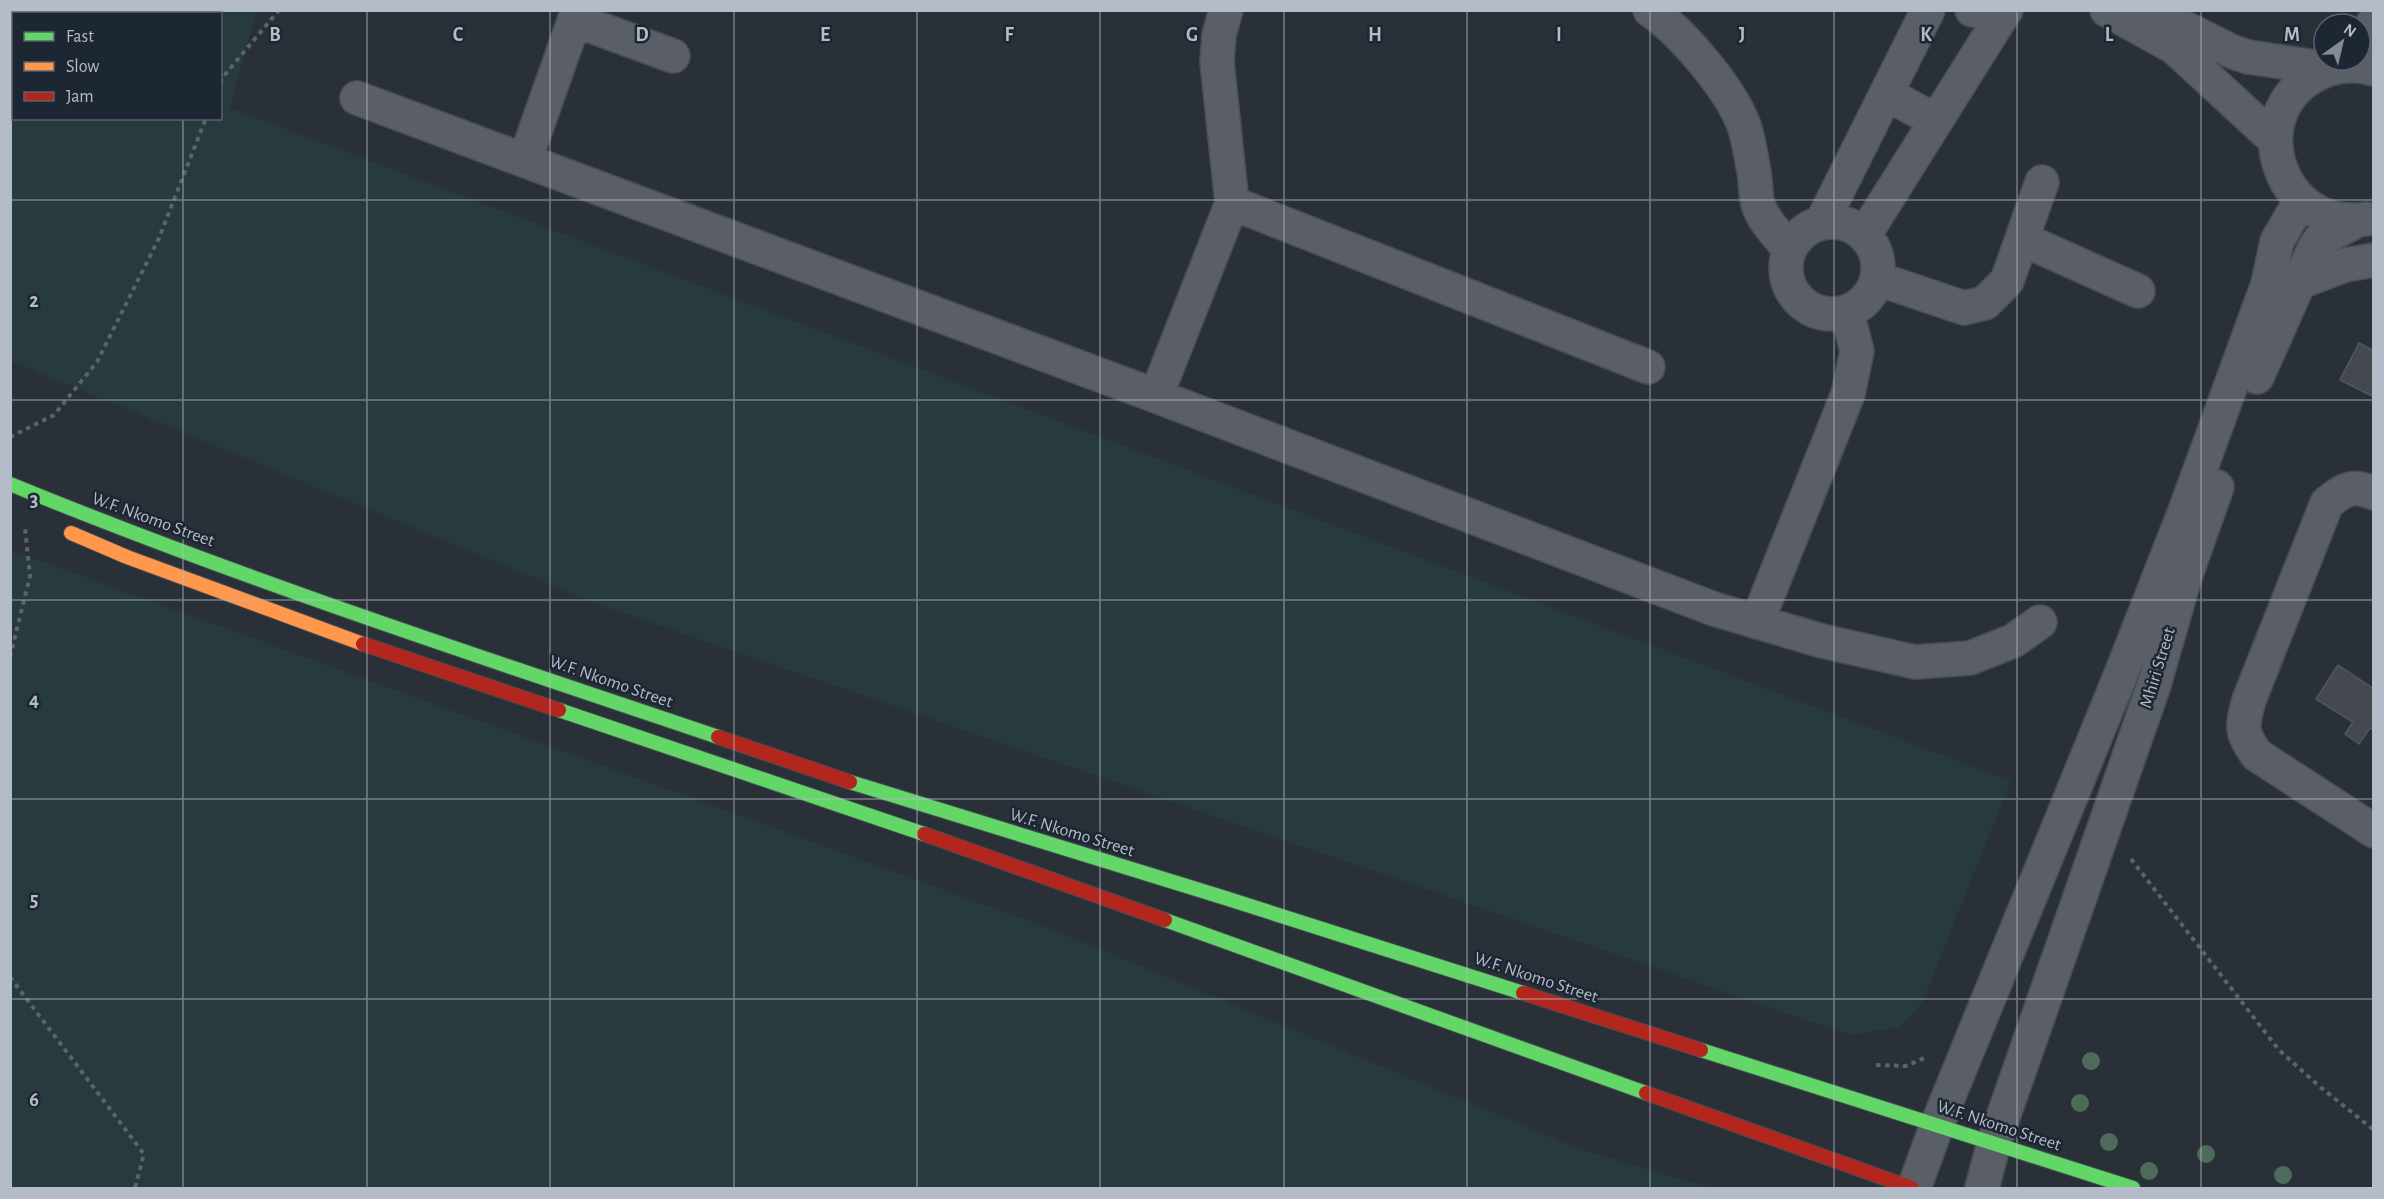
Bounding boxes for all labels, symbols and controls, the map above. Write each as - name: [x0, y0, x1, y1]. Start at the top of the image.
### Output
- legend: [12, 12, 222, 120]
- north arrow: [2312, 12, 2372, 72]
- text: N: [2341, 21, 2359, 40]
- text: B: [269, 25, 281, 45]
- text: C: [453, 25, 464, 45]
- text: D: [635, 25, 649, 45]
- text: E: [820, 25, 830, 45]
- text: F: [1004, 25, 1014, 45]
- text: G: [1186, 25, 1198, 45]
- text: H: [1368, 25, 1382, 45]
- text: I: [1556, 25, 1562, 45]
- text: J: [1739, 25, 1745, 45]
- text: K: [1920, 25, 1932, 45]
- text: L: [2105, 25, 2114, 45]
- text: M: [2284, 25, 2300, 45]
- text: Fast: [66, 28, 94, 46]
- text: Slow: [66, 58, 99, 76]
- text: Jam: [66, 88, 94, 106]
- text: 2: [29, 291, 39, 311]
- street label: W.F. Nkomo Street: [89, 489, 217, 551]
- text: 3: [30, 490, 38, 510]
- street label: Mhiri Street: [2137, 625, 2179, 711]
- street label: W.F. Nkomo Street: [547, 652, 675, 712]
- text: 4: [29, 690, 39, 710]
- street label: W.F. Nkomo Street: [1008, 806, 1137, 861]
- text: 5: [30, 890, 38, 910]
- street label: W.F. Nkomo Street: [1472, 950, 1600, 1007]
- text: 6: [29, 1090, 39, 1110]
- street label: W.F. Nkomo Street: [1935, 1098, 2063, 1155]

